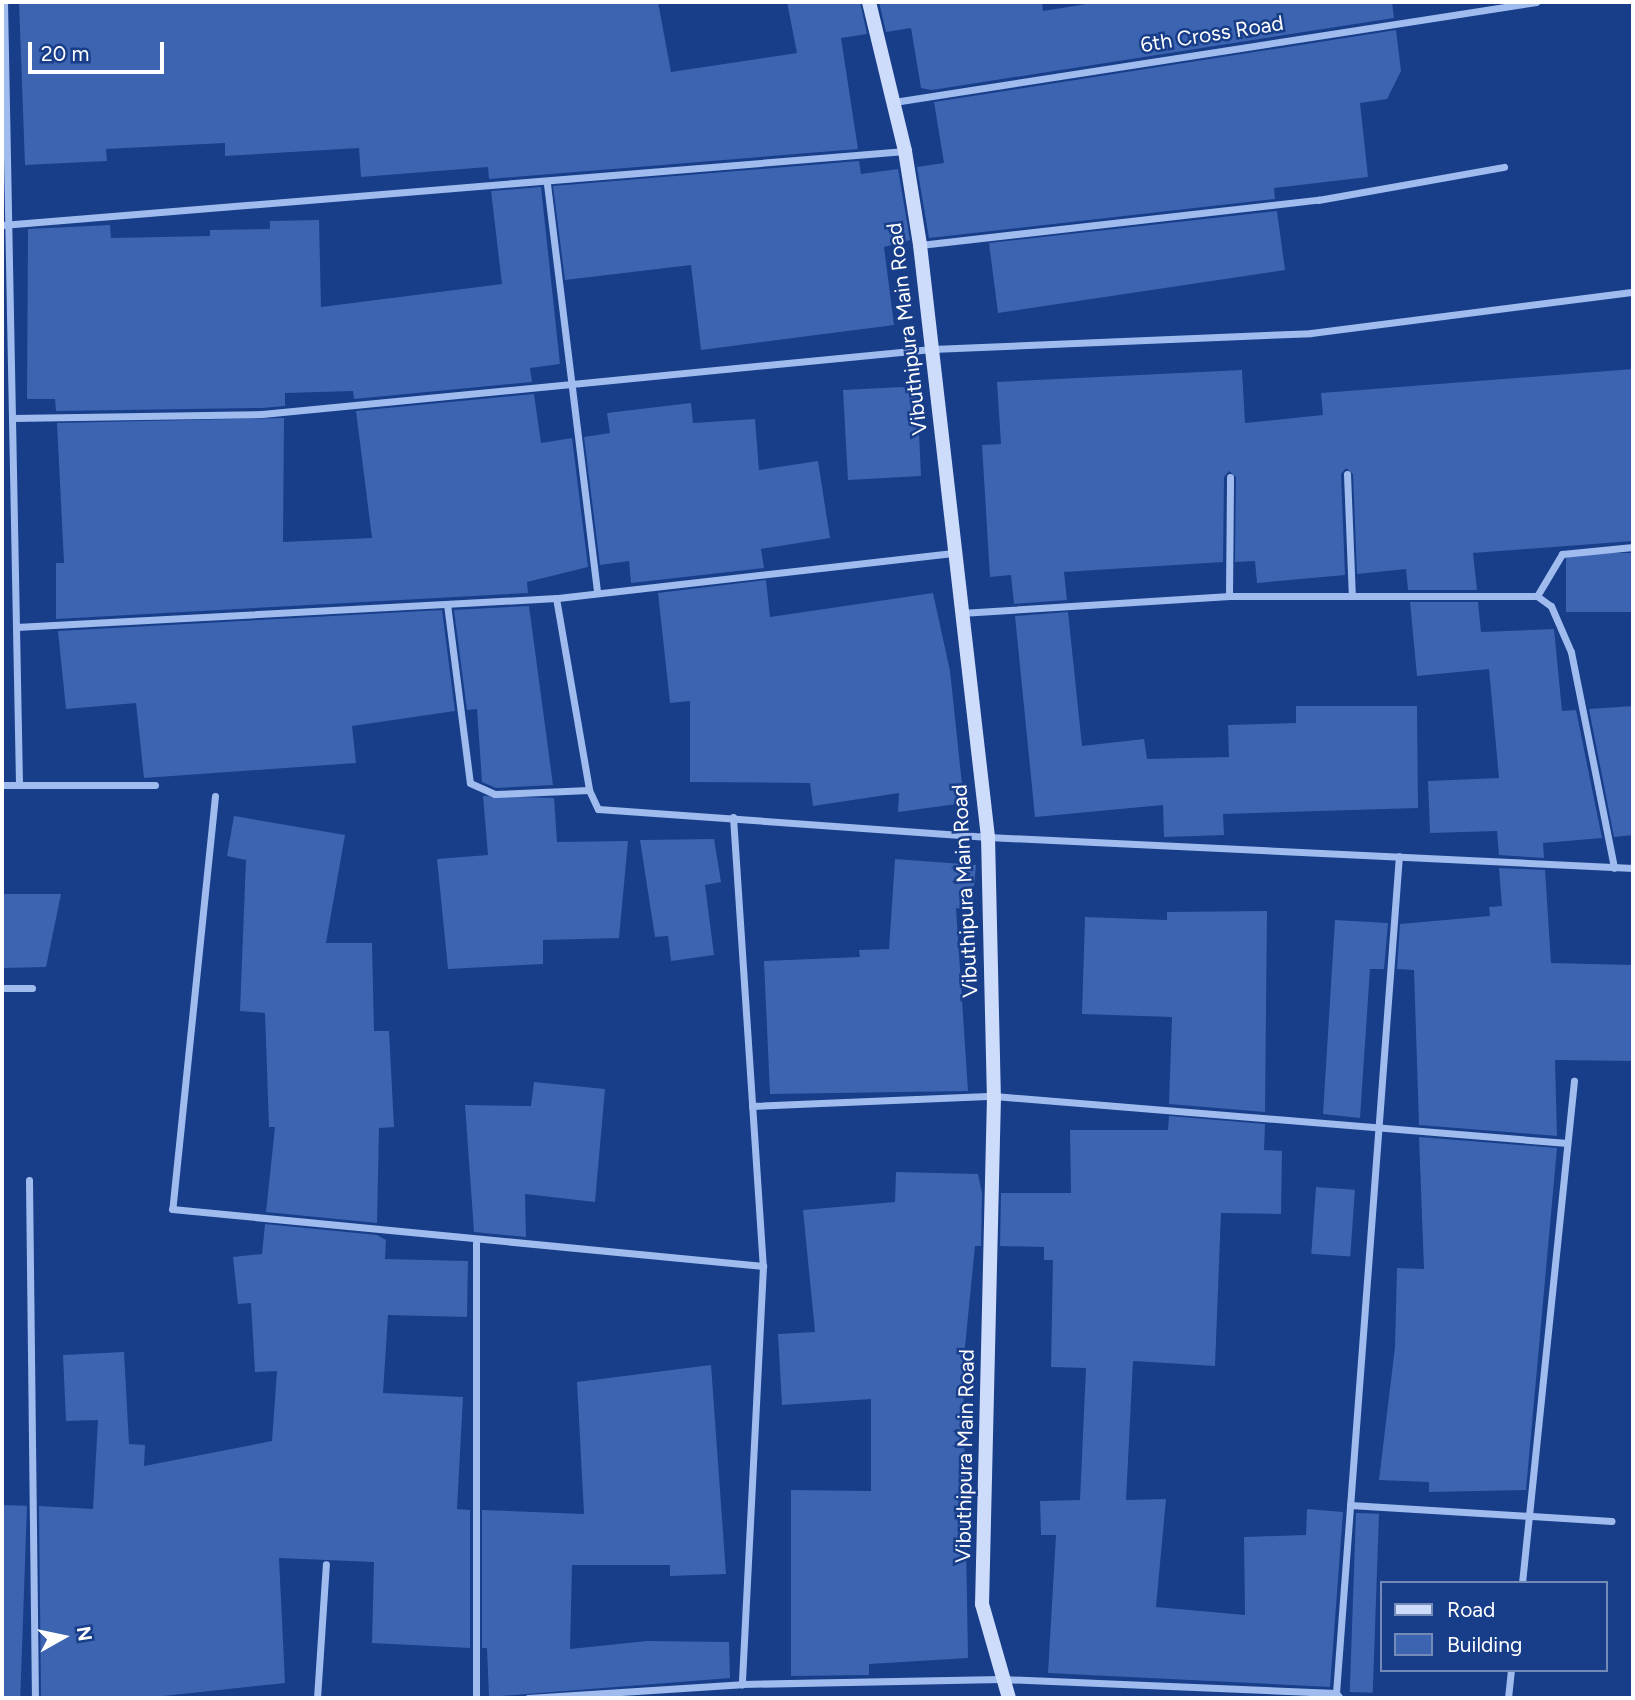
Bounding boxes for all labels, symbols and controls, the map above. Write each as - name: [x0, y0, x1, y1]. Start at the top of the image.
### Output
- street label: 6th Cross Road: [1139, 10, 1285, 58]
- scale bar: [32, 28, 168, 72]
- text: 20 m: [41, 41, 89, 66]
- street label: Vibuthipura Main Road: [881, 221, 933, 437]
- street label: Vibuthipura Main Road: [947, 784, 983, 998]
- street label: Vibuthipura Main Road: [951, 1349, 979, 1563]
- legend: [1380, 1581, 1607, 1672]
- text: Road: [1447, 1597, 1495, 1622]
- north arrow: [28, 1602, 98, 1672]
- text: N: [72, 1625, 97, 1643]
- text: Building: [1447, 1632, 1522, 1657]

